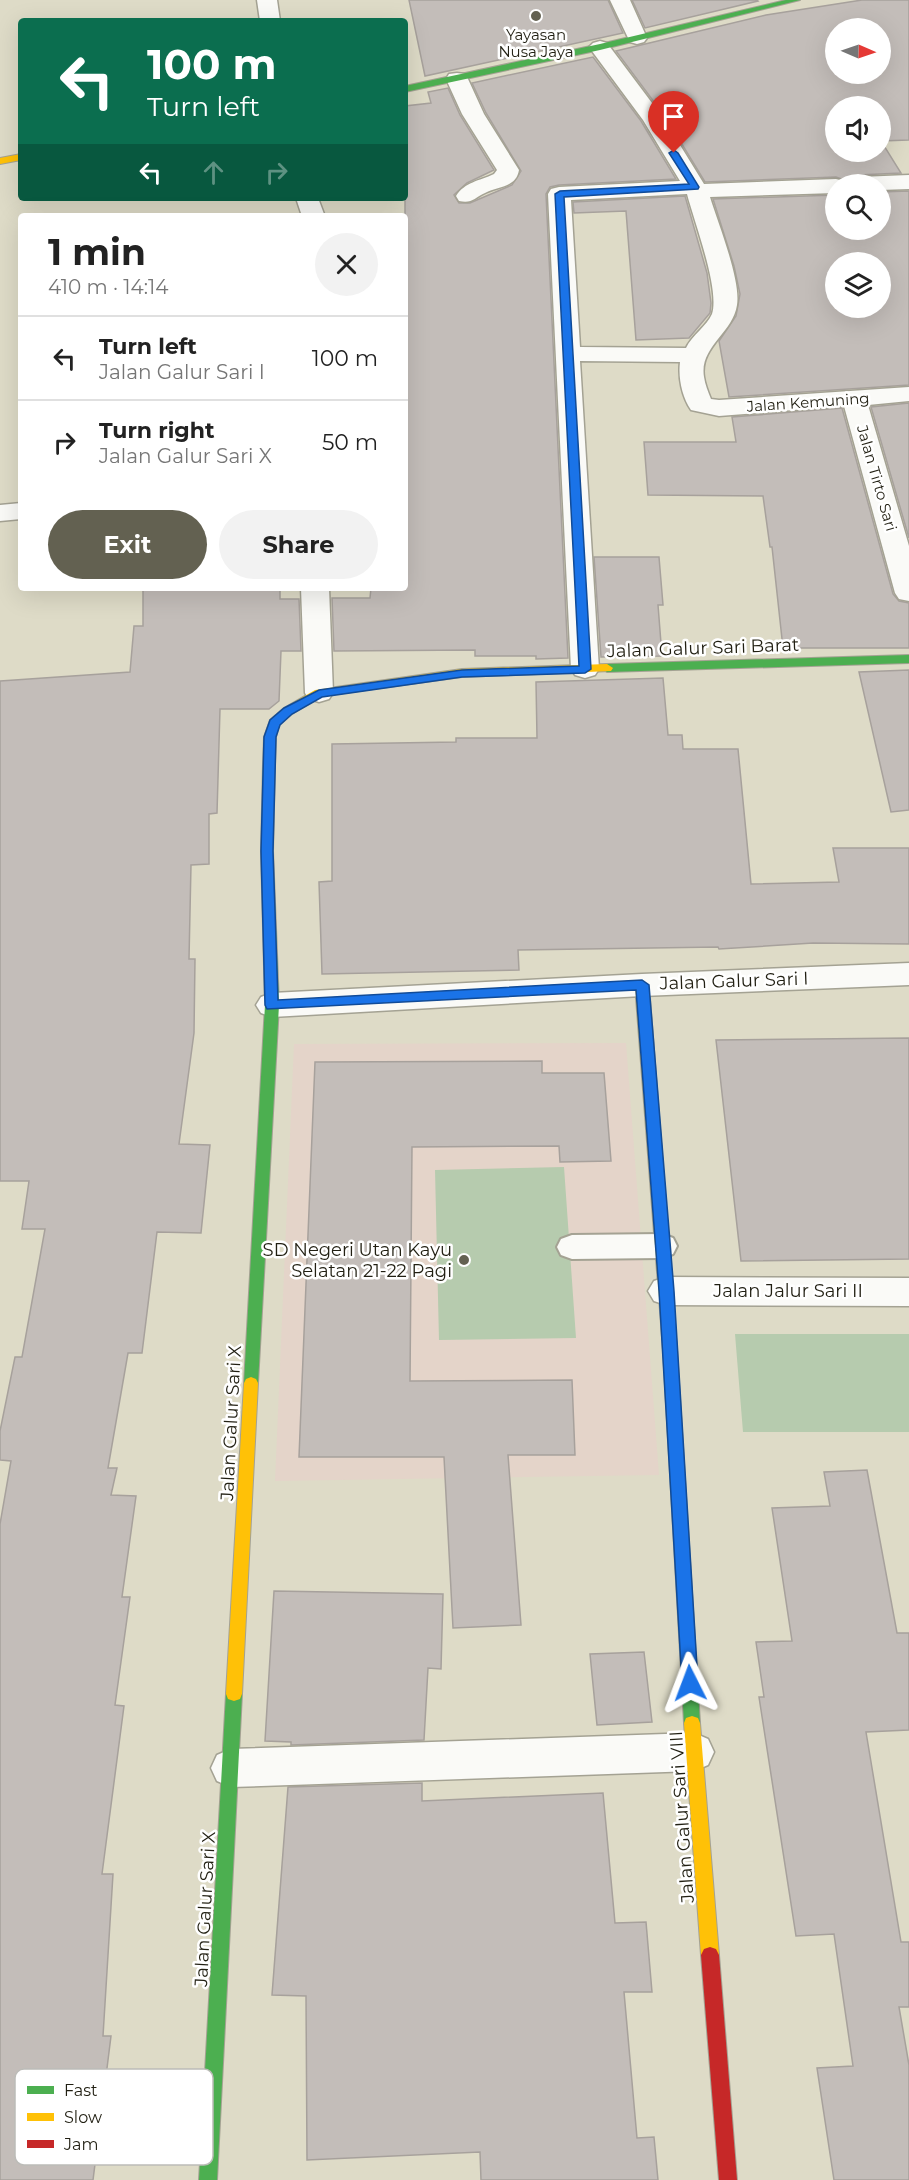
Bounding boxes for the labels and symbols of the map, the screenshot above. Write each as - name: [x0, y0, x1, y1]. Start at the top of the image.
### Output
- marker: Yayasan Nusa Jaya: [529, 9, 543, 23]
- north arrow: [825, 18, 891, 84]
- place label: Yayasan Nusa Jaya: [498, 25, 574, 61]
- pin: [648, 91, 699, 153]
- street label: Jalan Kemuning: [745, 388, 870, 416]
- street label: Jalan Tirto Sari: [853, 422, 901, 533]
- street label: Jalan Galur Sari Barat: [606, 634, 799, 662]
- street label: Jalan Galur Sari I: [658, 967, 809, 995]
- place label: SD Negeri Utan Kayu Selatan 21-22 Pagi: [263, 1239, 452, 1282]
- marker: SD Negeri Utan Kayu Selatan 21-22 Pagi: [457, 1253, 471, 1267]
- street label: Jalan Jalur Sari II: [712, 1280, 863, 1302]
- street label: Jalan Galur Sari X: [216, 1345, 246, 1502]
- position arrow: [658, 1651, 722, 1715]
- street label: Jalan Galur Sari VIII: [665, 1730, 699, 1905]
- street label: Jalan Galur Sari X: [190, 1831, 220, 1988]
- legend: [15, 2069, 213, 2165]
- text: Fast: [64, 2081, 98, 2100]
- text: Slow: [64, 2108, 102, 2127]
- text: Jam: [63, 2135, 98, 2154]

